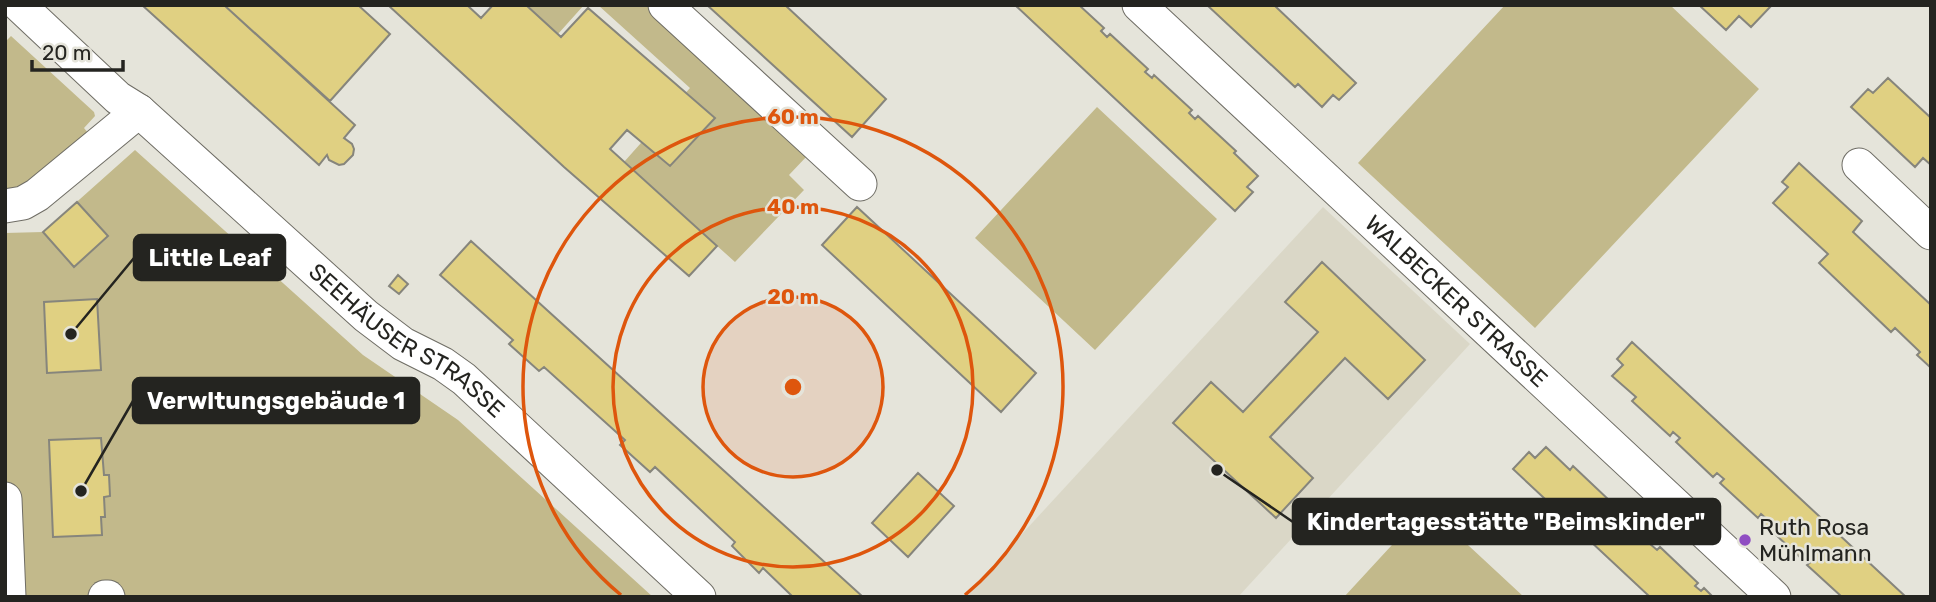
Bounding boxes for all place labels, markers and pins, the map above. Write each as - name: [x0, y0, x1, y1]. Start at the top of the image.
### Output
- callout: Little Leaf: [134, 235, 285, 280]
- centre of rings: [781, 375, 805, 399]
- callout: Verwltungsgebäude 1: [133, 378, 419, 423]
- callout: Kindertagesstätte "Beimskinder": [1293, 499, 1720, 544]
- place label: Ruth Rosa Mühlmann: [1759, 513, 1872, 567]
- marker: Ruth Rosa Mühlmann: [1737, 532, 1753, 548]

